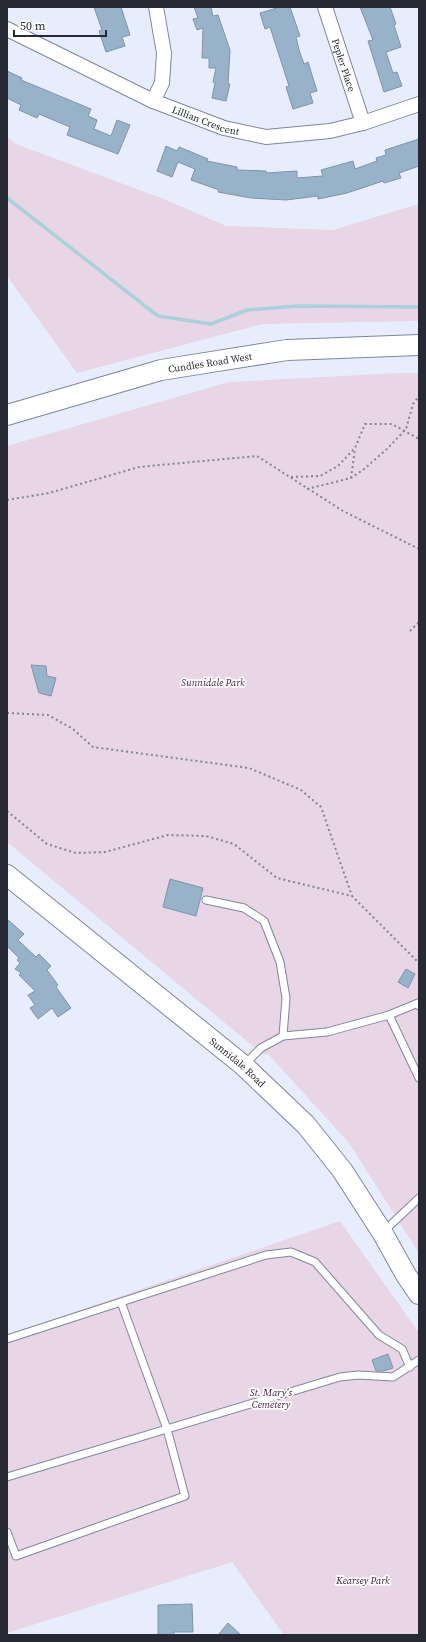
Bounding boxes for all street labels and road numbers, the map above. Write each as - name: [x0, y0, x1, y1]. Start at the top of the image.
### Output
- street label: Pepler Place: [329, 37, 359, 93]
- street label: Lillian Crescent: [170, 102, 241, 138]
- street label: Cundles Road West: [167, 349, 254, 375]
- street label: Sunnidale Road: [207, 1034, 269, 1090]

